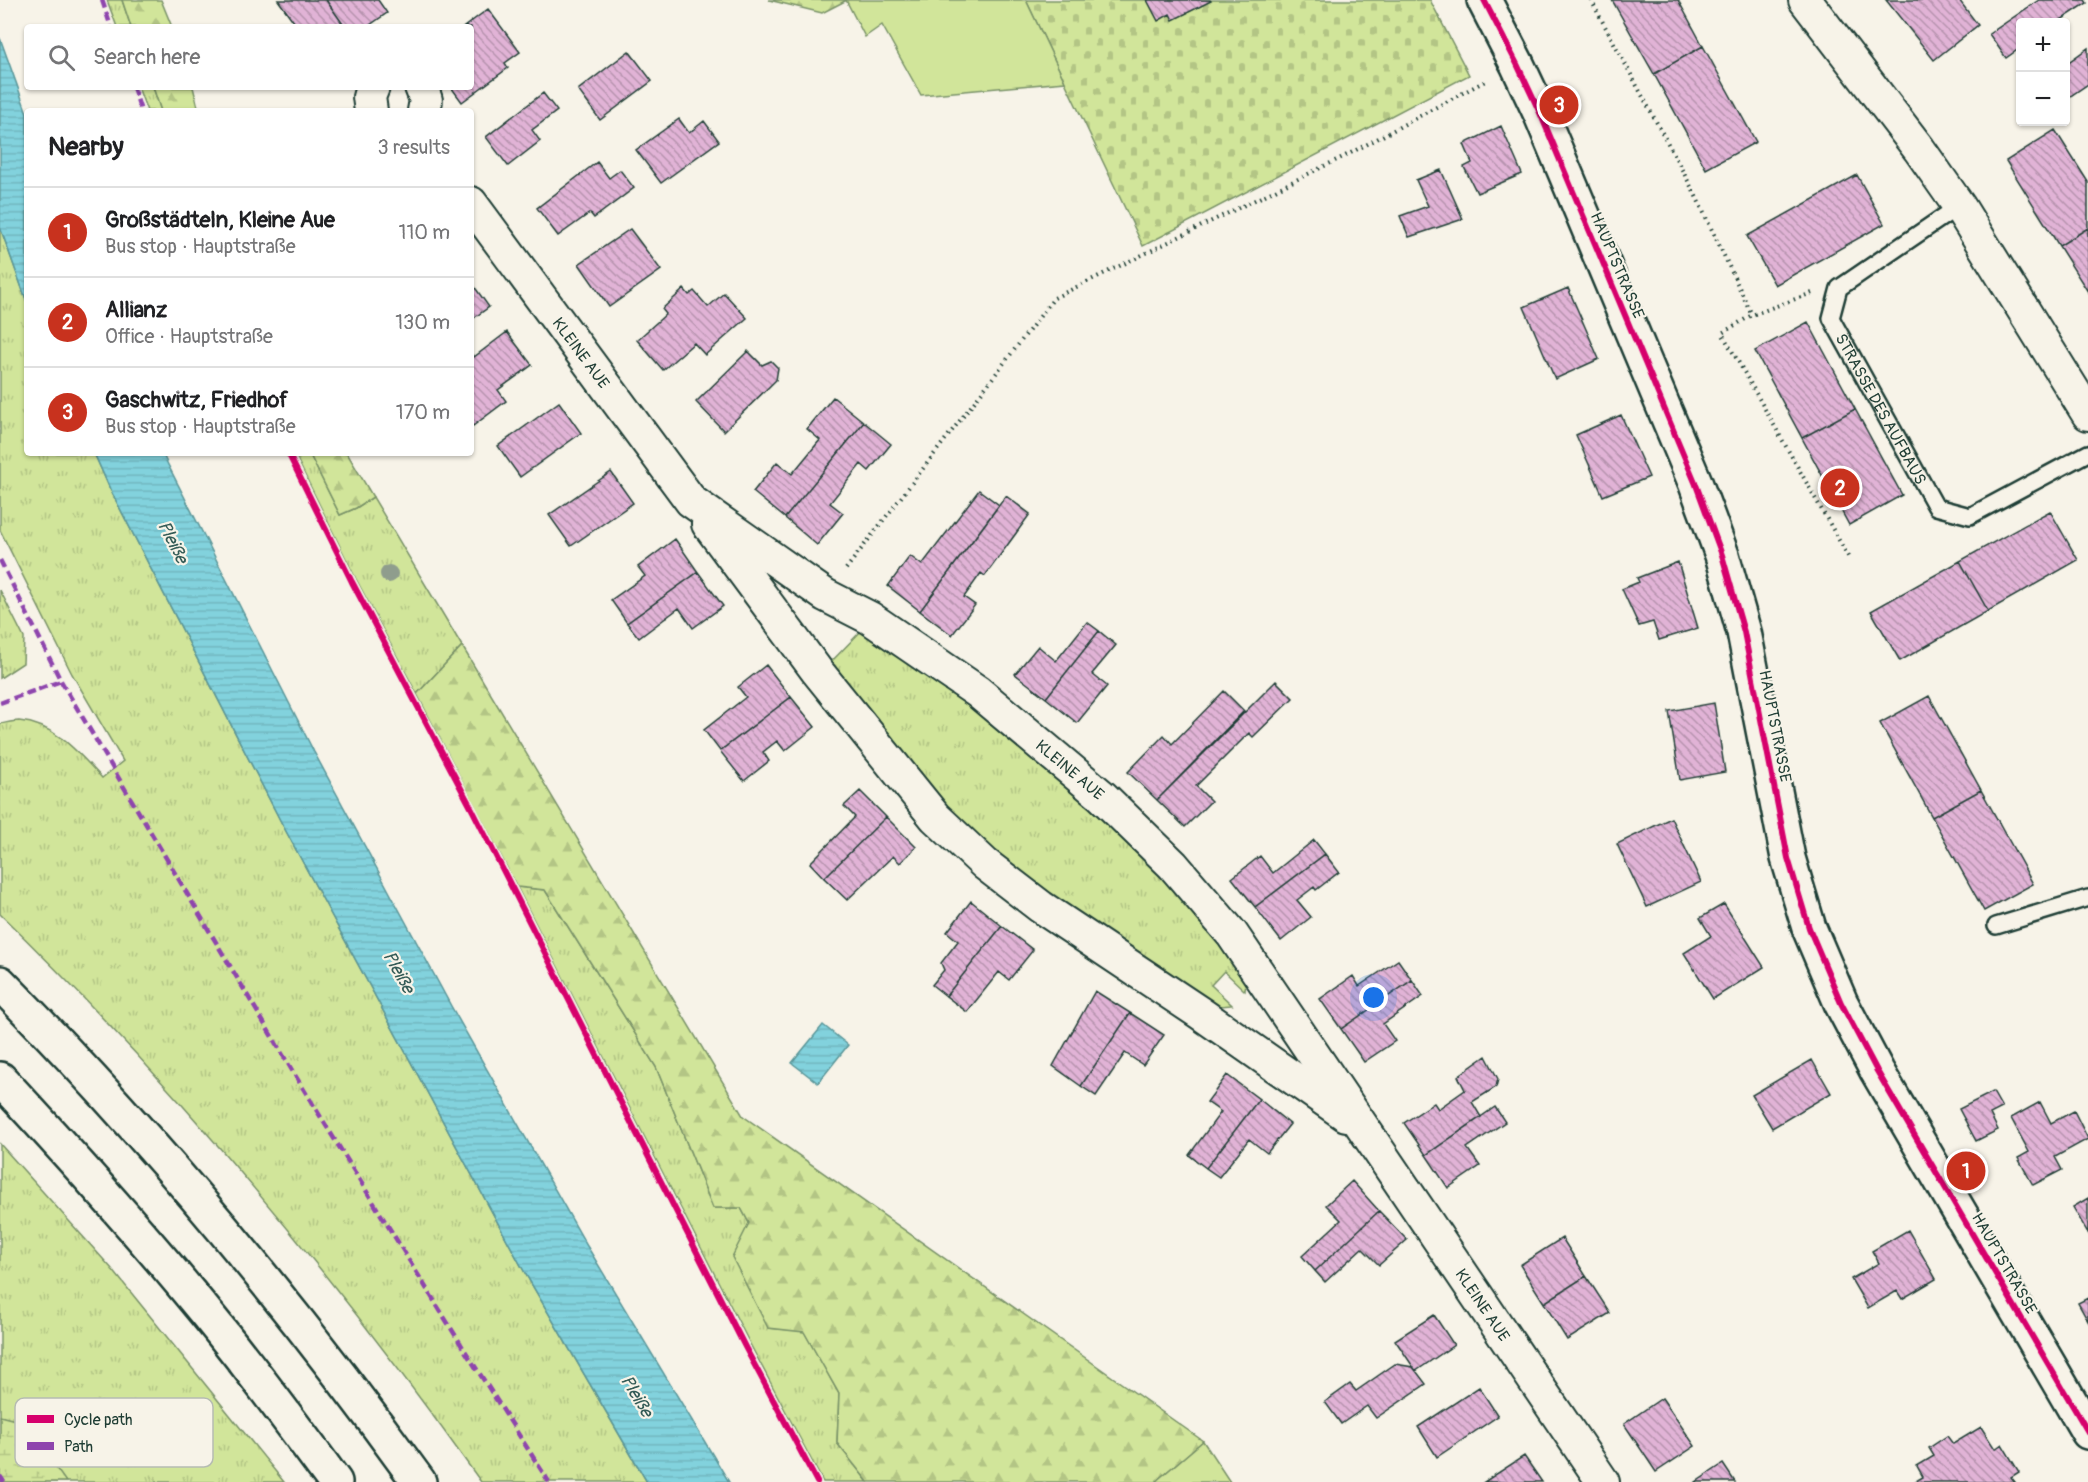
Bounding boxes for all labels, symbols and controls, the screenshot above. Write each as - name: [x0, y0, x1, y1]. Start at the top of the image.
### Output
- map controls: [2016, 18, 2070, 126]
- button: +: [2016, 18, 2070, 72]
- search box: [24, 24, 474, 90]
- icon: search: [45, 41, 78, 74]
- text: Search here: [93, 43, 200, 71]
- button: −: [2016, 72, 2070, 126]
- pin: 3: [1540, 82, 1578, 128]
- text: Nearby: [48, 131, 124, 163]
- text: 3 results: [378, 135, 450, 160]
- text: Großstädteln, Kleine Aue: [105, 206, 335, 234]
- street label: HAUPTSTRASSE: [1586, 209, 1648, 322]
- text: 1: [64, 220, 71, 245]
- text: 110 m: [399, 220, 450, 245]
- text: Bus stop · Hauptstraße: [105, 234, 296, 259]
- text: Allianz: [105, 296, 167, 324]
- text: 2: [62, 310, 73, 335]
- text: 130 m: [395, 310, 450, 335]
- street label: KLEINE AUE: [548, 314, 614, 393]
- text: Office · Hauptstraße: [105, 324, 273, 349]
- street label: STRASSE DES AUFBAUS: [1831, 330, 1930, 488]
- text: Gaschwitz, Friedhof: [105, 386, 288, 414]
- text: 3: [62, 400, 73, 425]
- text: 170 m: [396, 400, 450, 425]
- text: Bus stop · Hauptstraße: [105, 414, 296, 439]
- pin: 2: [1820, 466, 1860, 510]
- water label: Pleiße: [152, 517, 194, 569]
- street label: HAUPTSTRASSE: [1754, 668, 1796, 784]
- street label: KLEINE AUE: [1031, 736, 1108, 805]
- water label: Pleiße: [378, 947, 421, 999]
- your location: [1359, 983, 1388, 1012]
- pin: 1: [1946, 1148, 1986, 1194]
- street label: HAUPTSTRASSE: [1967, 1209, 2041, 1318]
- street label: KLEINE AUE: [1451, 1265, 1514, 1346]
- water label: Pleiße: [615, 1371, 659, 1423]
- legend: [15, 1398, 213, 1467]
- text: Cycle path: [64, 1410, 132, 1430]
- text: Path: [64, 1437, 93, 1457]

